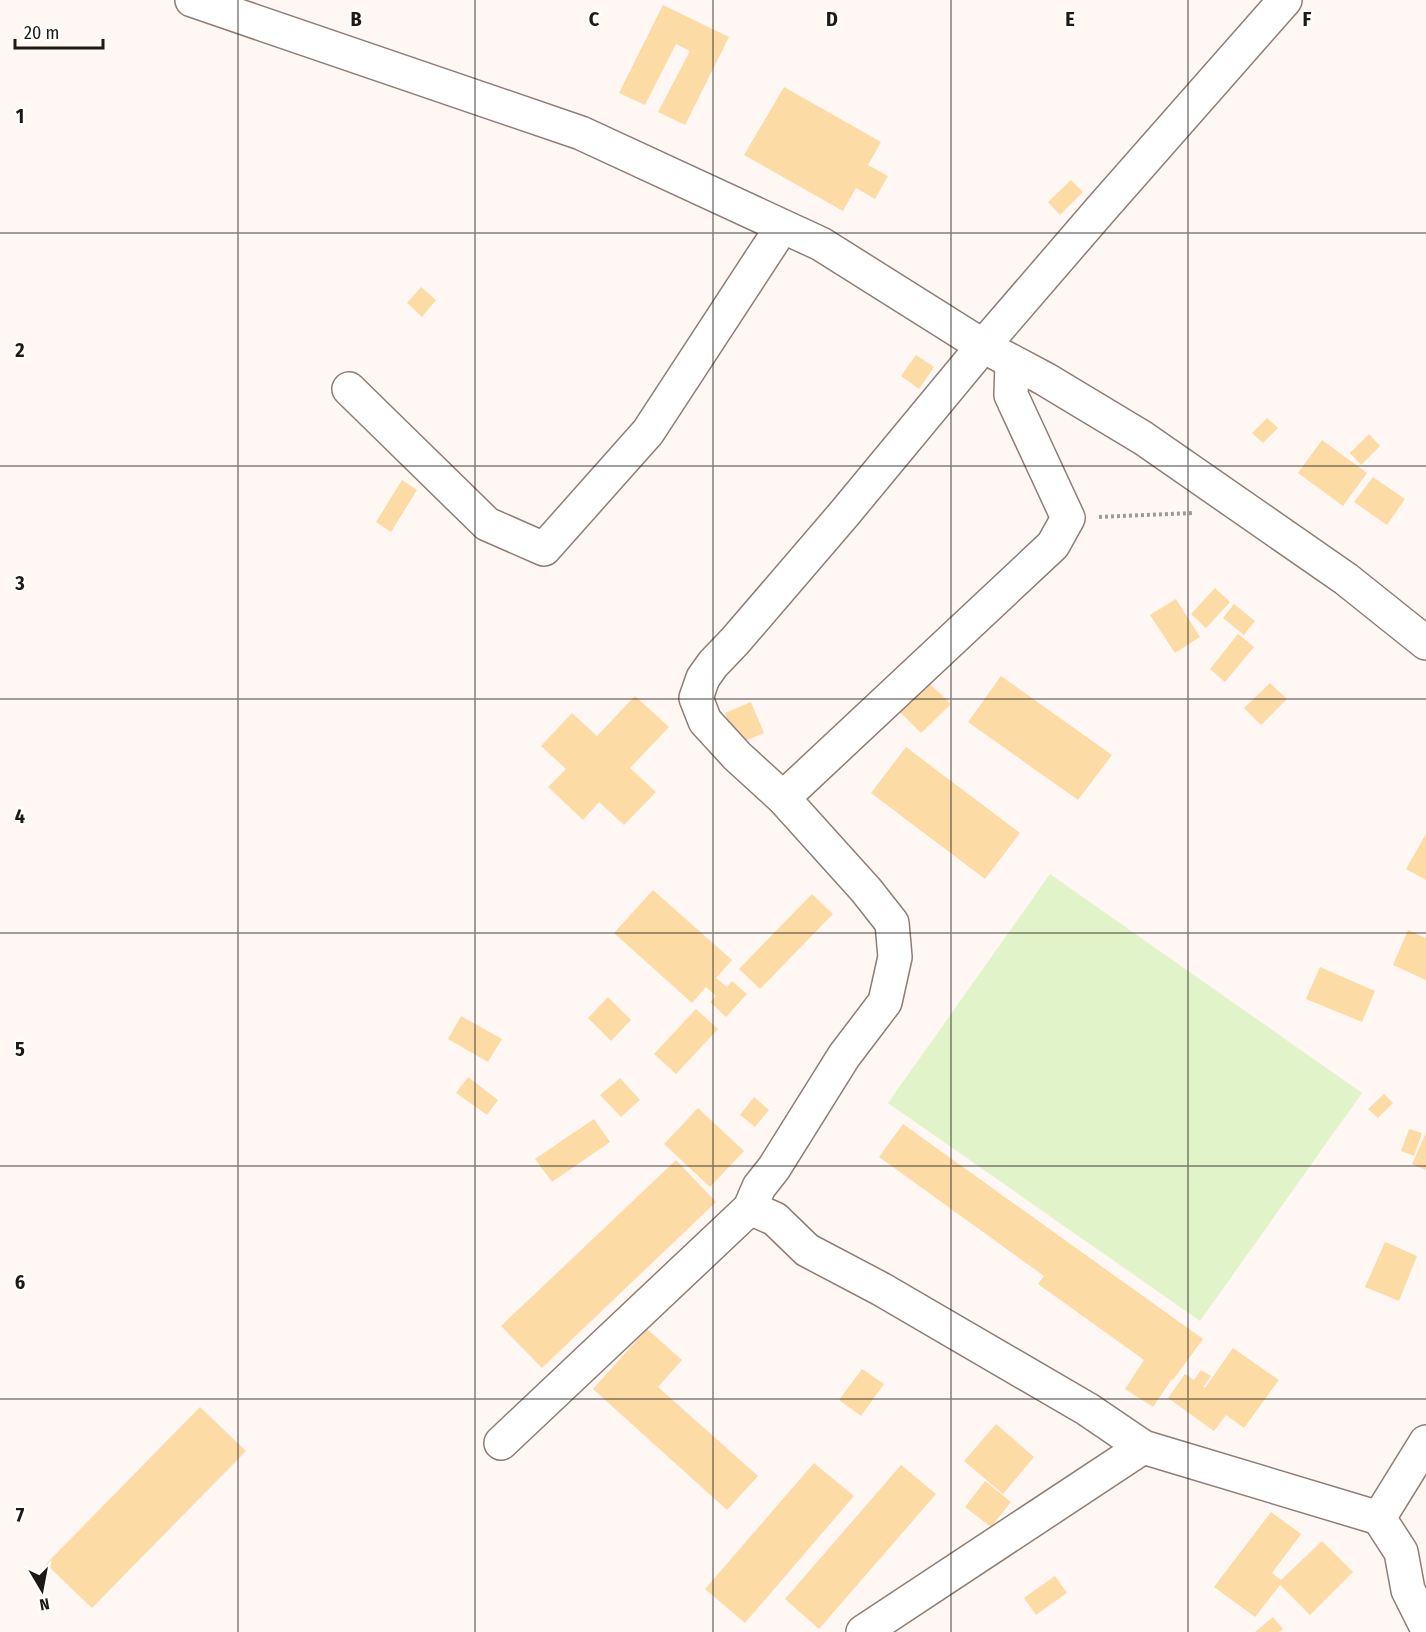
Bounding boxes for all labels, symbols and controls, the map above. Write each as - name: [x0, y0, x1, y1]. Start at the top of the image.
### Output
- text: B: [350, 7, 362, 31]
- text: C: [589, 7, 600, 31]
- text: D: [826, 7, 838, 31]
- text: E: [1065, 7, 1075, 31]
- text: F: [1303, 7, 1312, 31]
- scale bar: [15, 12, 104, 50]
- text: 20 m: [24, 22, 59, 44]
- text: 1: [16, 104, 24, 128]
- text: 2: [14, 338, 25, 362]
- text: 3: [14, 571, 25, 595]
- text: 4: [15, 804, 25, 828]
- text: 5: [15, 1037, 25, 1061]
- text: 6: [15, 1270, 25, 1294]
- text: 7: [16, 1503, 25, 1527]
- north arrow: [12, 1560, 72, 1620]
- text: N: [38, 1594, 51, 1614]

